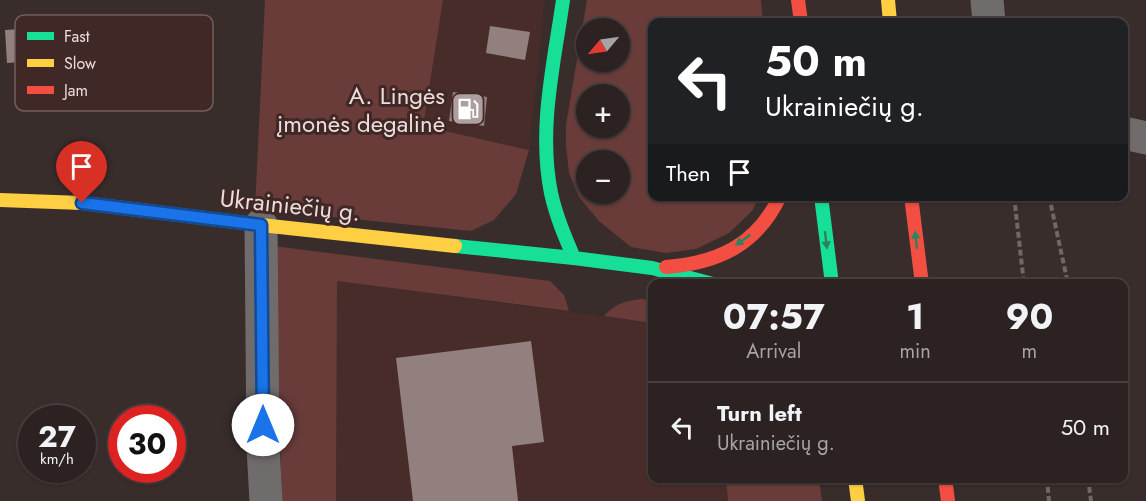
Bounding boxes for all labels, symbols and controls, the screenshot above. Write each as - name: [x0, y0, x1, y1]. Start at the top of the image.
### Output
- legend: [15, 15, 213, 111]
- north arrow: [576, 18, 630, 72]
- map controls: [576, 18, 630, 204]
- text: Fast: [64, 25, 90, 48]
- text: 50 m: [765, 31, 867, 92]
- icon: left: [666, 42, 744, 120]
- text: Slow: [64, 52, 96, 75]
- place label: A. Lingės įmonės degalinė: [276, 78, 445, 141]
- text: Jam: [62, 79, 88, 102]
- button: +: [576, 84, 630, 138]
- text: Ukrainiečių g.: [765, 87, 924, 126]
- fuel station icon: A. Lingės įmonės degalinė: [450, 91, 486, 127]
- pin: [56, 141, 107, 203]
- icon: arrive: [65, 150, 98, 183]
- button: −: [576, 150, 630, 204]
- icon: arrive: [723, 156, 756, 189]
- text: Then: [666, 157, 711, 189]
- street label: Ukrainiečių g.: [218, 180, 362, 230]
- one-way arrow: [912, 230, 921, 249]
- one-way arrow: [822, 231, 831, 250]
- one-way arrow: [736, 234, 752, 246]
- text: 07:57: [723, 290, 825, 342]
- text: 1: [906, 290, 924, 342]
- text: 90: [1005, 290, 1053, 342]
- text: Arrival: [746, 337, 801, 366]
- text: min: [899, 337, 931, 366]
- text: m: [1022, 337, 1037, 366]
- position arrow: [231, 393, 295, 457]
- text: Turn left: [717, 397, 802, 429]
- speed limit sign: 30: [108, 405, 186, 483]
- icon: left: [666, 411, 699, 444]
- text: 50 m: [1061, 411, 1110, 443]
- text: 27: [38, 415, 76, 458]
- text: Ukrainiečių g.: [717, 429, 835, 458]
- text: km/h: [40, 448, 74, 470]

